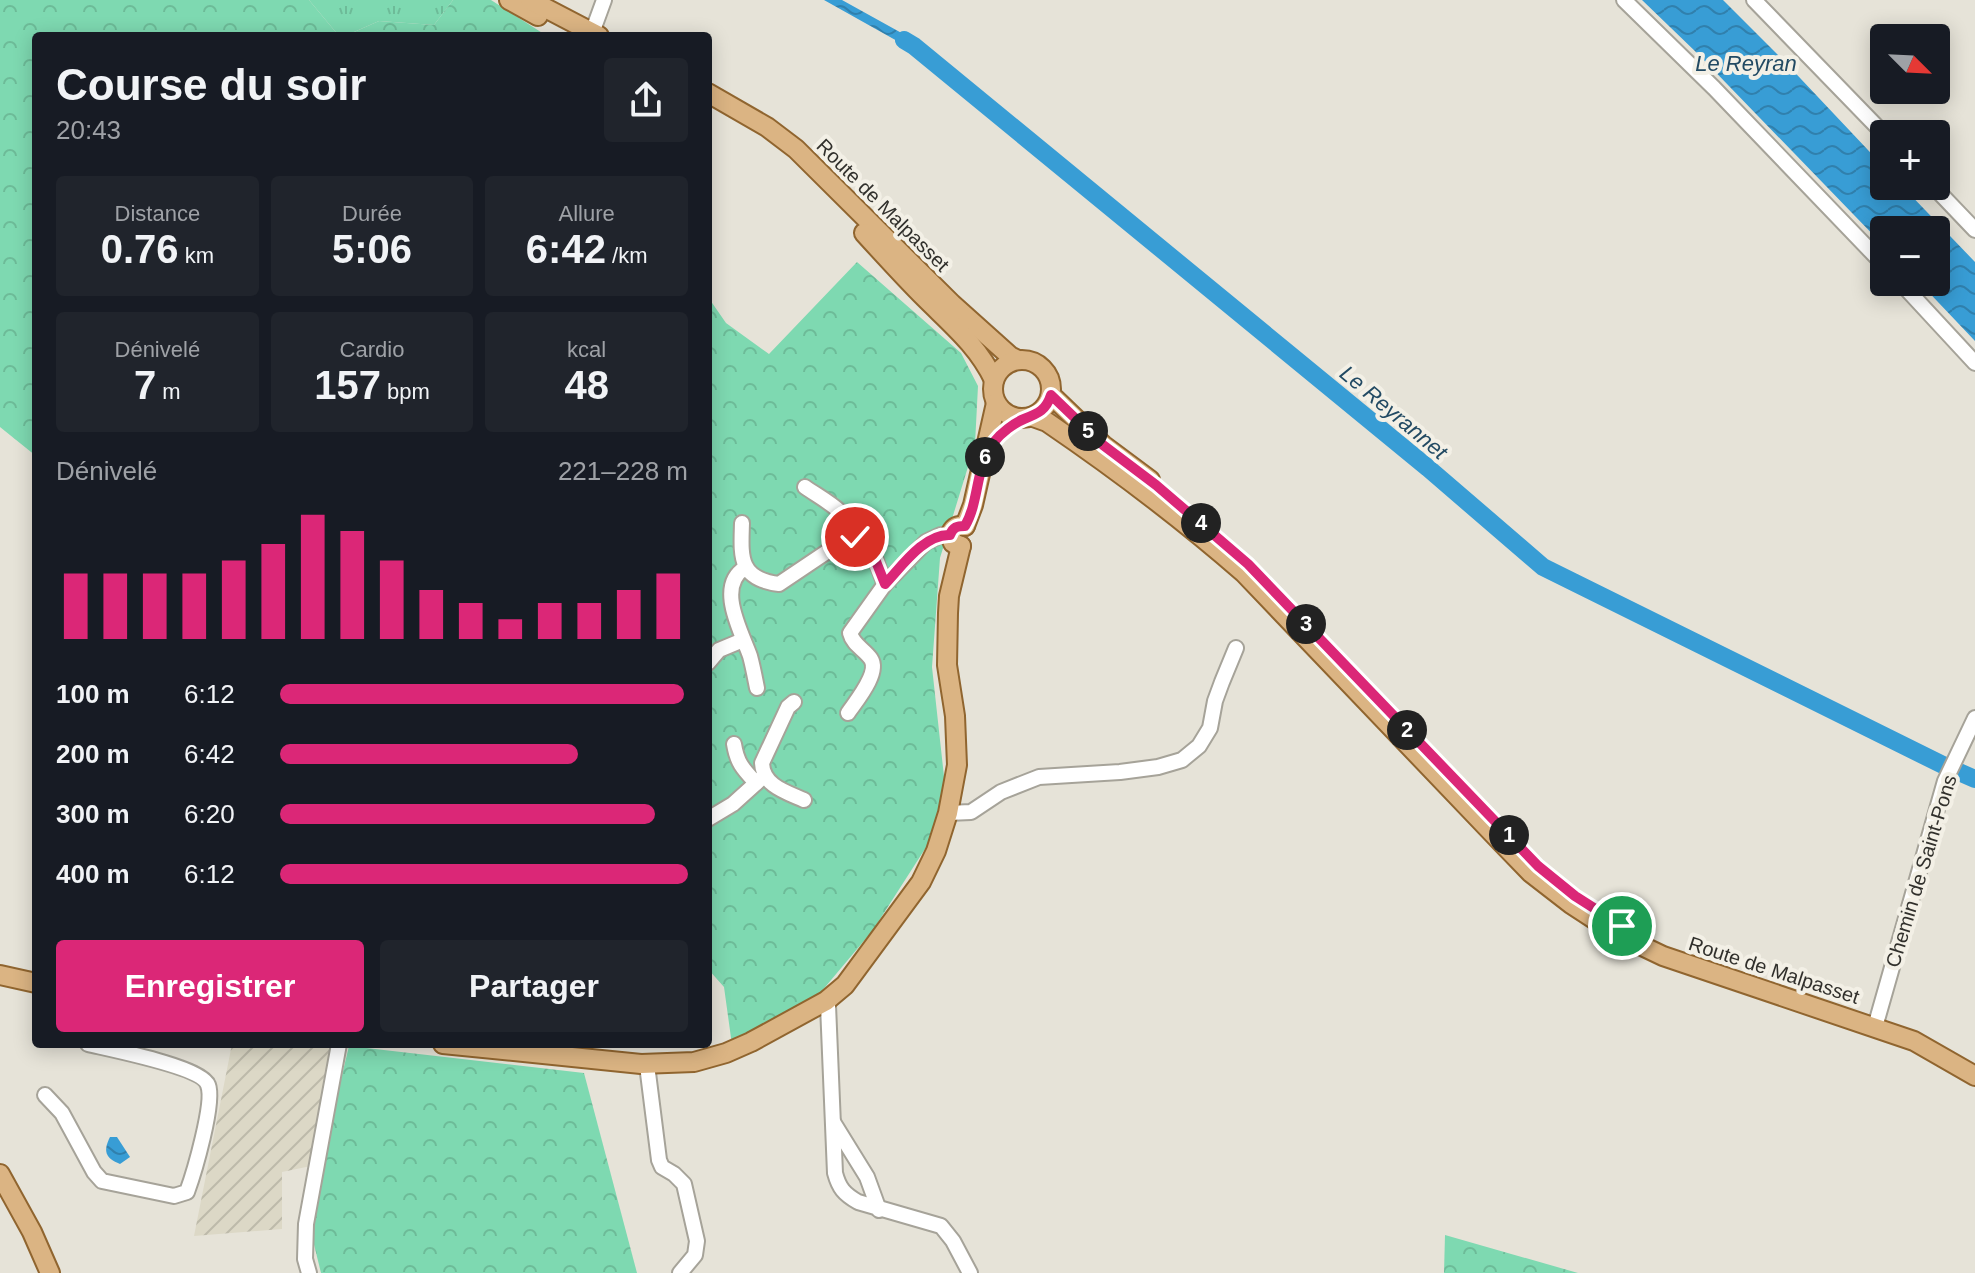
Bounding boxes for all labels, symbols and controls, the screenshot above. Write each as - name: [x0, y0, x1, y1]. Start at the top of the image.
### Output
- north arrow: [1870, 24, 1950, 104]
- map controls: [1870, 24, 1950, 296]
- water label: Le Reyran: [1695, 51, 1797, 76]
- button: share: [604, 58, 688, 142]
- text: Course du soir: [56, 60, 367, 109]
- text: 20:43: [56, 115, 121, 145]
- button: +: [1870, 120, 1950, 200]
- street label: Route de Malpasset: [812, 134, 954, 276]
- text: Distance: [115, 201, 200, 226]
- text: Durée: [342, 201, 402, 226]
- text: Allure: [559, 201, 615, 226]
- button: −: [1870, 216, 1950, 296]
- text: 0.76: [101, 227, 179, 271]
- text: 5:06: [332, 227, 412, 271]
- text: 6:42: [526, 227, 606, 271]
- text: km: [179, 243, 214, 268]
- text: /km: [606, 243, 647, 268]
- text: Dénivelé: [115, 337, 200, 362]
- text: Cardio: [340, 337, 404, 362]
- text: kcal: [567, 337, 606, 362]
- water label: Le Reyrannet: [1335, 360, 1453, 465]
- text: 7: [134, 363, 156, 407]
- text: 157: [314, 363, 381, 407]
- text: 48: [564, 363, 609, 407]
- text: m: [156, 379, 181, 404]
- text: bpm: [381, 379, 430, 404]
- pin: 5: [1068, 411, 1108, 451]
- text: 5: [1082, 418, 1094, 443]
- pin: 6: [965, 437, 1005, 477]
- text: 6: [979, 444, 991, 469]
- text: Dénivelé: [56, 456, 157, 486]
- text: 221–228 m: [558, 456, 688, 486]
- pin: [821, 503, 889, 571]
- pin: 4: [1181, 503, 1221, 543]
- text: 4: [1195, 510, 1207, 535]
- icon: check: [833, 515, 877, 559]
- pin: 3: [1286, 604, 1326, 644]
- text: 3: [1300, 611, 1312, 636]
- text: 100 m: [56, 679, 130, 709]
- text: 6:12: [184, 679, 235, 709]
- pin: 2: [1387, 710, 1427, 750]
- text: 2: [1401, 717, 1413, 742]
- text: 200 m: [56, 739, 130, 769]
- text: 6:42: [184, 739, 235, 769]
- street label: Chemin de Saint-Pons: [1881, 772, 1961, 970]
- text: 300 m: [56, 799, 130, 829]
- text: 6:20: [184, 799, 235, 829]
- pin: 1: [1489, 815, 1529, 855]
- text: 1: [1503, 822, 1515, 847]
- text: 400 m: [56, 859, 130, 889]
- text: 6:12: [184, 859, 235, 889]
- pin: [1588, 892, 1656, 960]
- icon: arrive: [1600, 904, 1644, 948]
- street label: Route de Malpasset: [1686, 932, 1862, 1008]
- button: Enregistrer: [56, 940, 364, 1032]
- button: Partager: [380, 940, 688, 1032]

